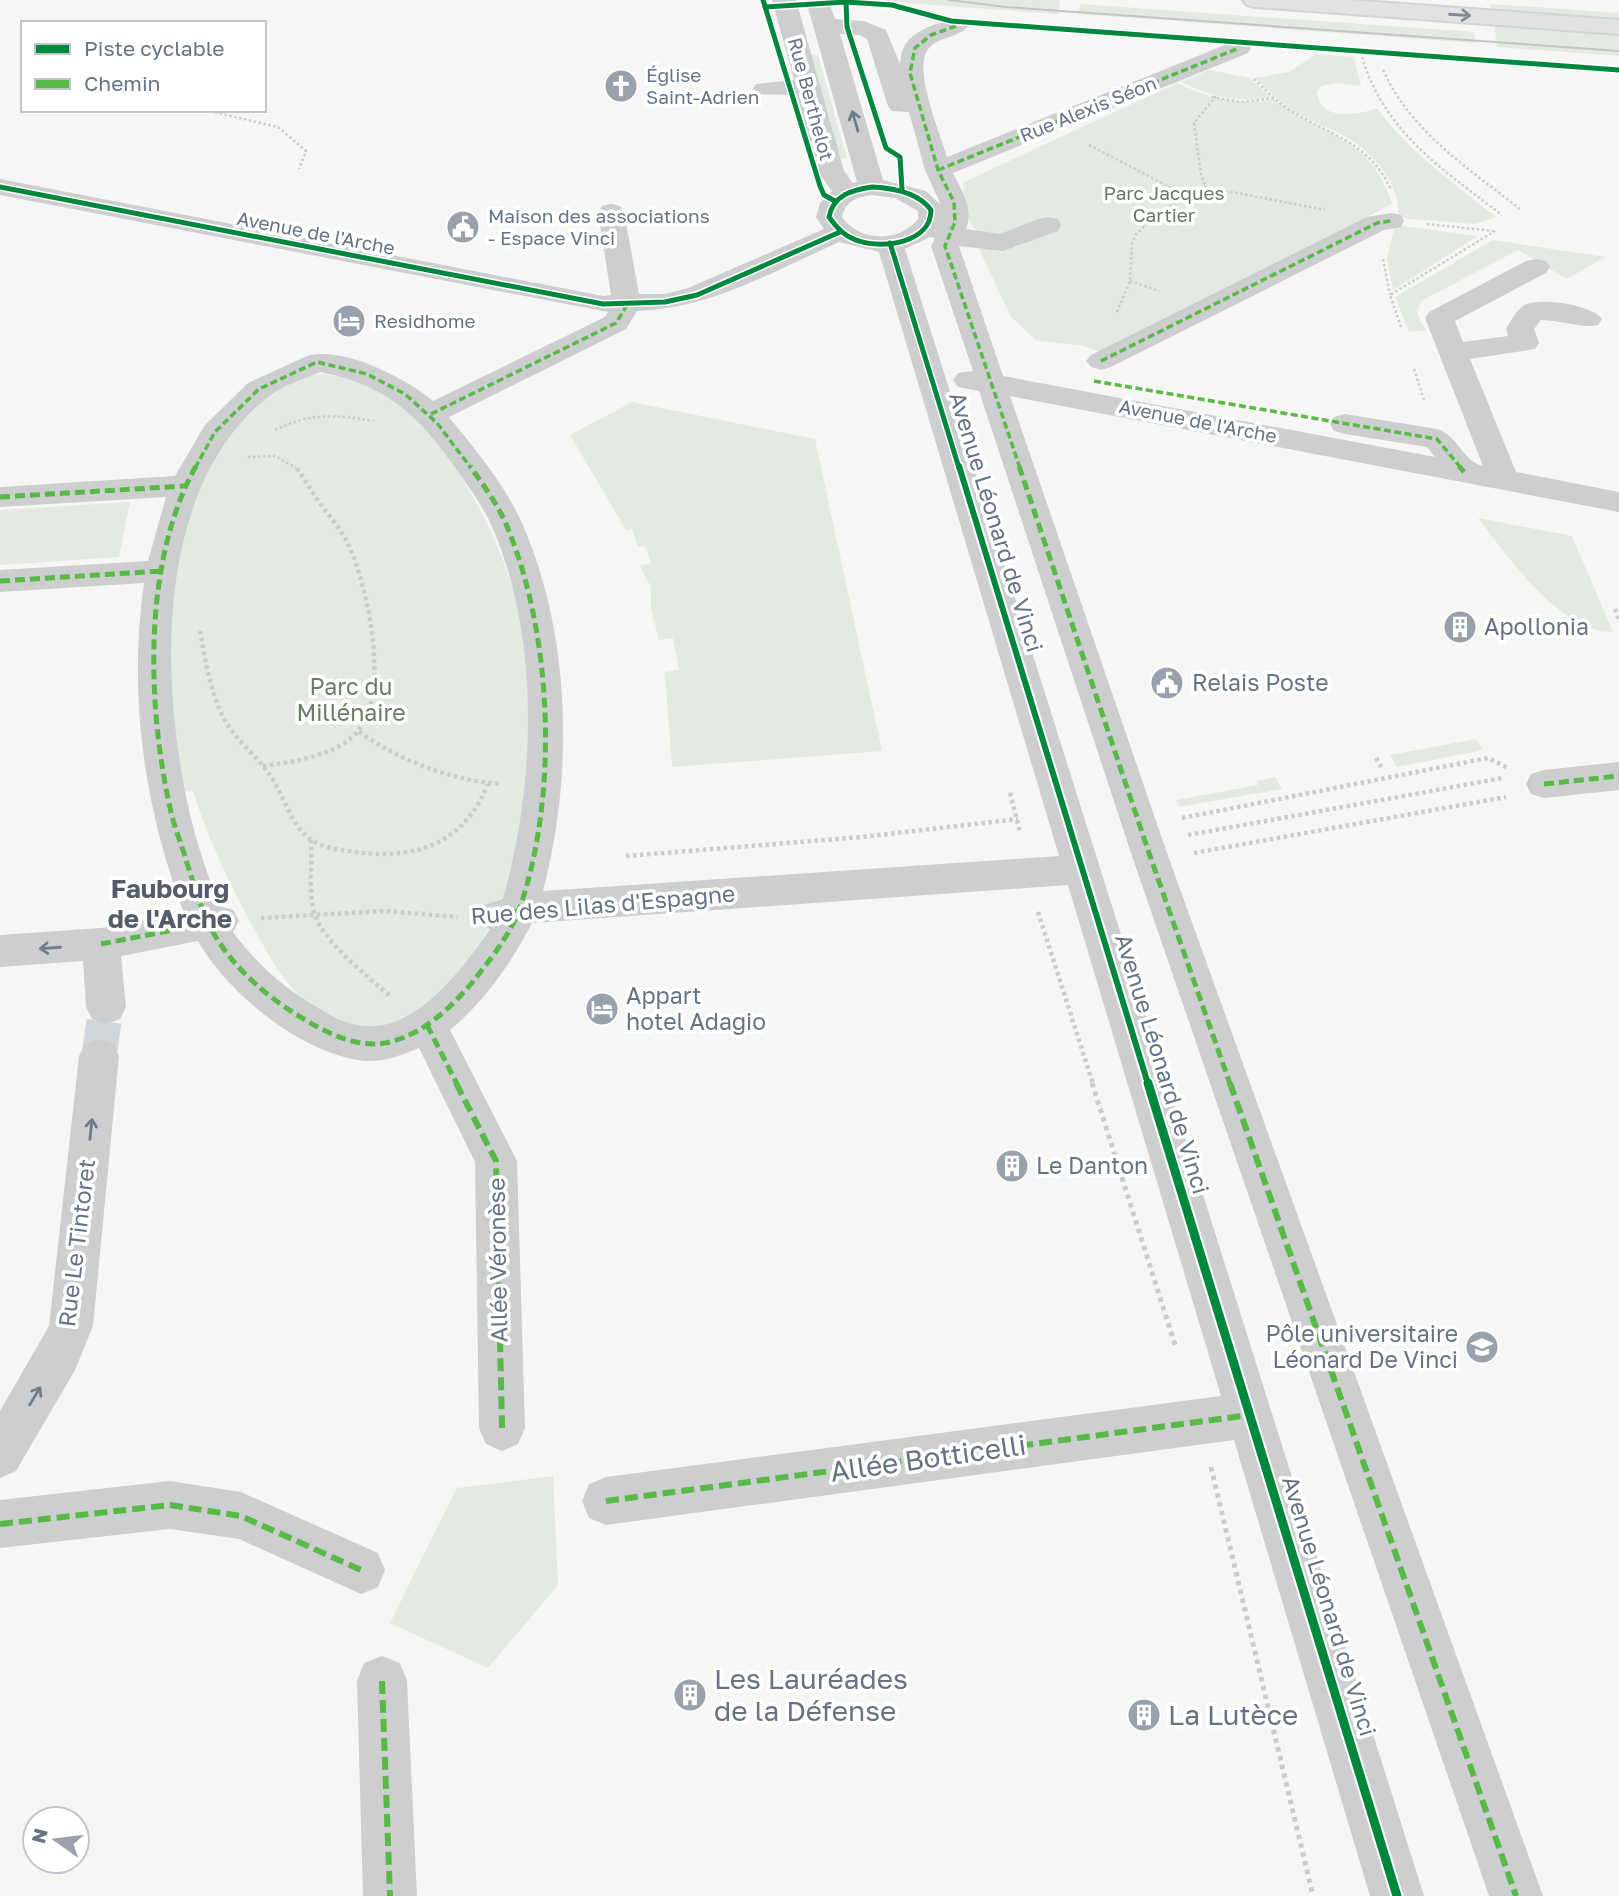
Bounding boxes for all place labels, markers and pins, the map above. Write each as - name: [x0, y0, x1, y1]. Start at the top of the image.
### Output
- place label: Église Saint-Adrien: [646, 63, 759, 108]
- church icon: Église Saint-Adrien: [602, 67, 640, 105]
- place label: Maison des associations - Espace Vinci: [488, 204, 710, 249]
- public building icon: Maison des associations - Espace Vinci: [444, 208, 482, 246]
- hotel icon: Residhome: [330, 302, 368, 340]
- place label: Residhome: [374, 309, 476, 332]
- building icon: Apollonia: [1441, 608, 1479, 646]
- place label: Apollonia: [1484, 612, 1589, 640]
- public building icon: Relais Poste: [1148, 664, 1186, 702]
- place label: Relais Poste: [1192, 668, 1329, 696]
- place label: Appart hotel Adagio: [626, 981, 766, 1035]
- hotel icon: Appart hotel Adagio: [583, 990, 621, 1028]
- building icon: Le Danton: [993, 1147, 1031, 1185]
- place label: Le Danton: [1036, 1151, 1148, 1179]
- place label: Pôle universitaire Léonard De Vinci: [1265, 1319, 1458, 1373]
- school or university icon: Pôle universitaire Léonard De Vinci: [1463, 1328, 1501, 1366]
- place label: Les Lauréades de la Défense: [714, 1662, 908, 1727]
- building icon: Les Lauréades de la Défense: [671, 1676, 709, 1714]
- building icon: La Lutèce: [1125, 1696, 1163, 1734]
- place label: La Lutèce: [1168, 1698, 1298, 1731]

